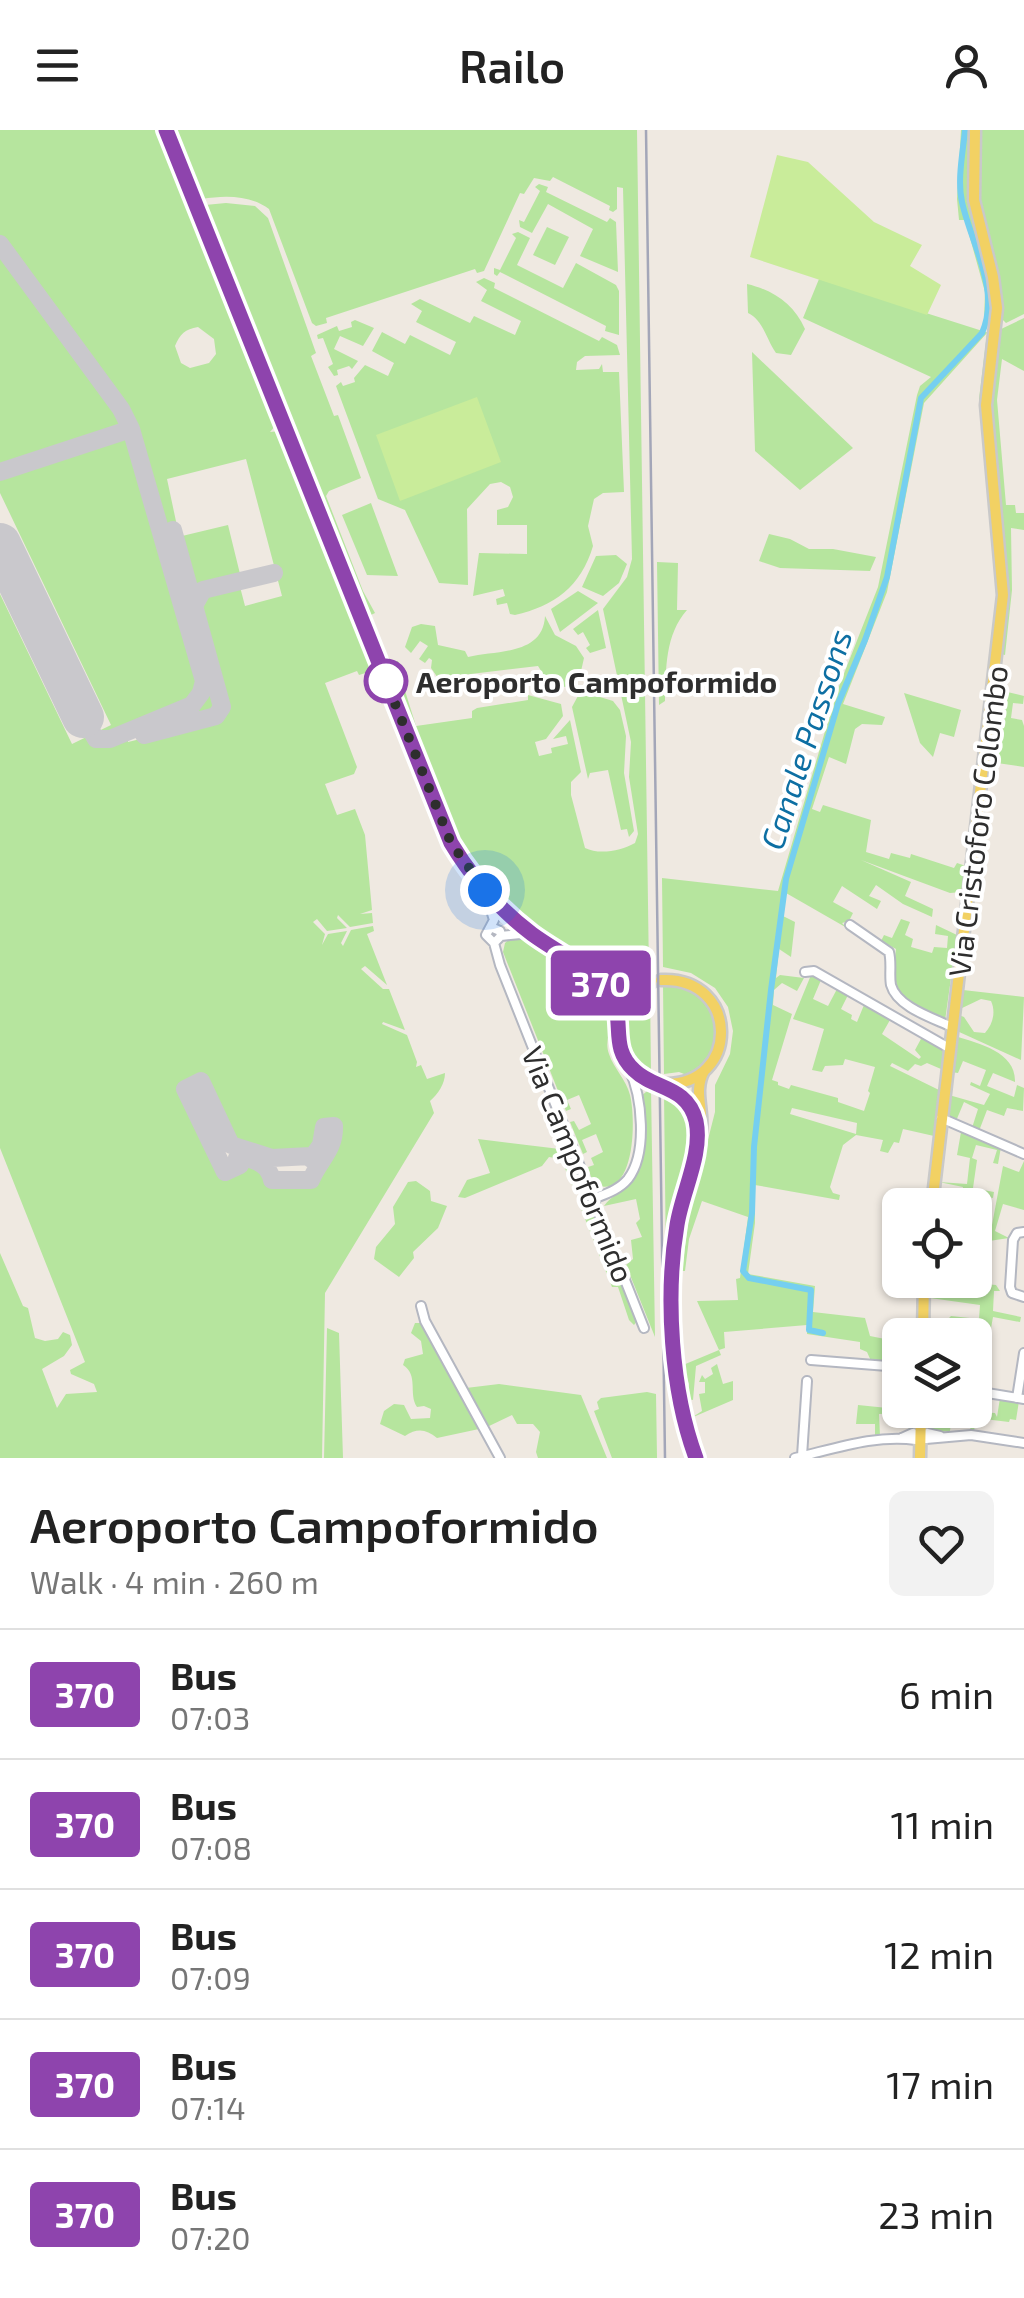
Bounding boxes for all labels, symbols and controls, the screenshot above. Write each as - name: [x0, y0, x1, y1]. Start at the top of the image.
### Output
- icon: menu: [30, 38, 85, 93]
- text: Railo: [459, 38, 565, 92]
- icon: person: [939, 38, 994, 93]
- water label: Canale Passons: [752, 624, 858, 854]
- marker: Aeroporto Campoformido: [365, 660, 407, 702]
- place label: Aeroporto Campoformido: [416, 663, 777, 699]
- street label: Via Cristoforo Colombo: [940, 663, 1014, 979]
- your location: [460, 865, 510, 915]
- line badge: 370: [544, 950, 658, 1016]
- text: 370: [571, 962, 631, 1004]
- street label: Via Campoformido: [515, 1041, 643, 1287]
- map controls: [882, 1188, 992, 1428]
- button: locate: [882, 1188, 992, 1298]
- button: layers: [882, 1318, 992, 1428]
- button: heart: [889, 1491, 994, 1596]
- text: Aeroporto Campoformido: [30, 1495, 599, 1553]
- text: Walk · 4 min · 260 m: [30, 1562, 319, 1600]
- text: Bus: [170, 1652, 237, 1698]
- text: 6 min: [899, 1671, 994, 1717]
- text: 370: [55, 1673, 115, 1715]
- text: 07:03: [170, 1698, 250, 1736]
- text: Bus: [170, 1782, 237, 1828]
- text: 11 min: [890, 1801, 994, 1847]
- text: 370: [55, 1803, 115, 1845]
- text: 07:08: [170, 1828, 252, 1866]
- text: Bus: [170, 1912, 237, 1958]
- text: 12 min: [884, 1931, 994, 1977]
- text: 370: [55, 1933, 115, 1975]
- text: 07:09: [170, 1958, 251, 1996]
- text: Bus: [170, 2042, 237, 2088]
- text: 17 min: [886, 2061, 994, 2107]
- text: 370: [55, 2063, 115, 2105]
- text: 07:14: [170, 2088, 246, 2126]
- text: Bus: [170, 2172, 237, 2218]
- text: 23 min: [878, 2191, 994, 2237]
- text: 370: [55, 2193, 115, 2235]
- text: 07:20: [170, 2218, 251, 2256]

